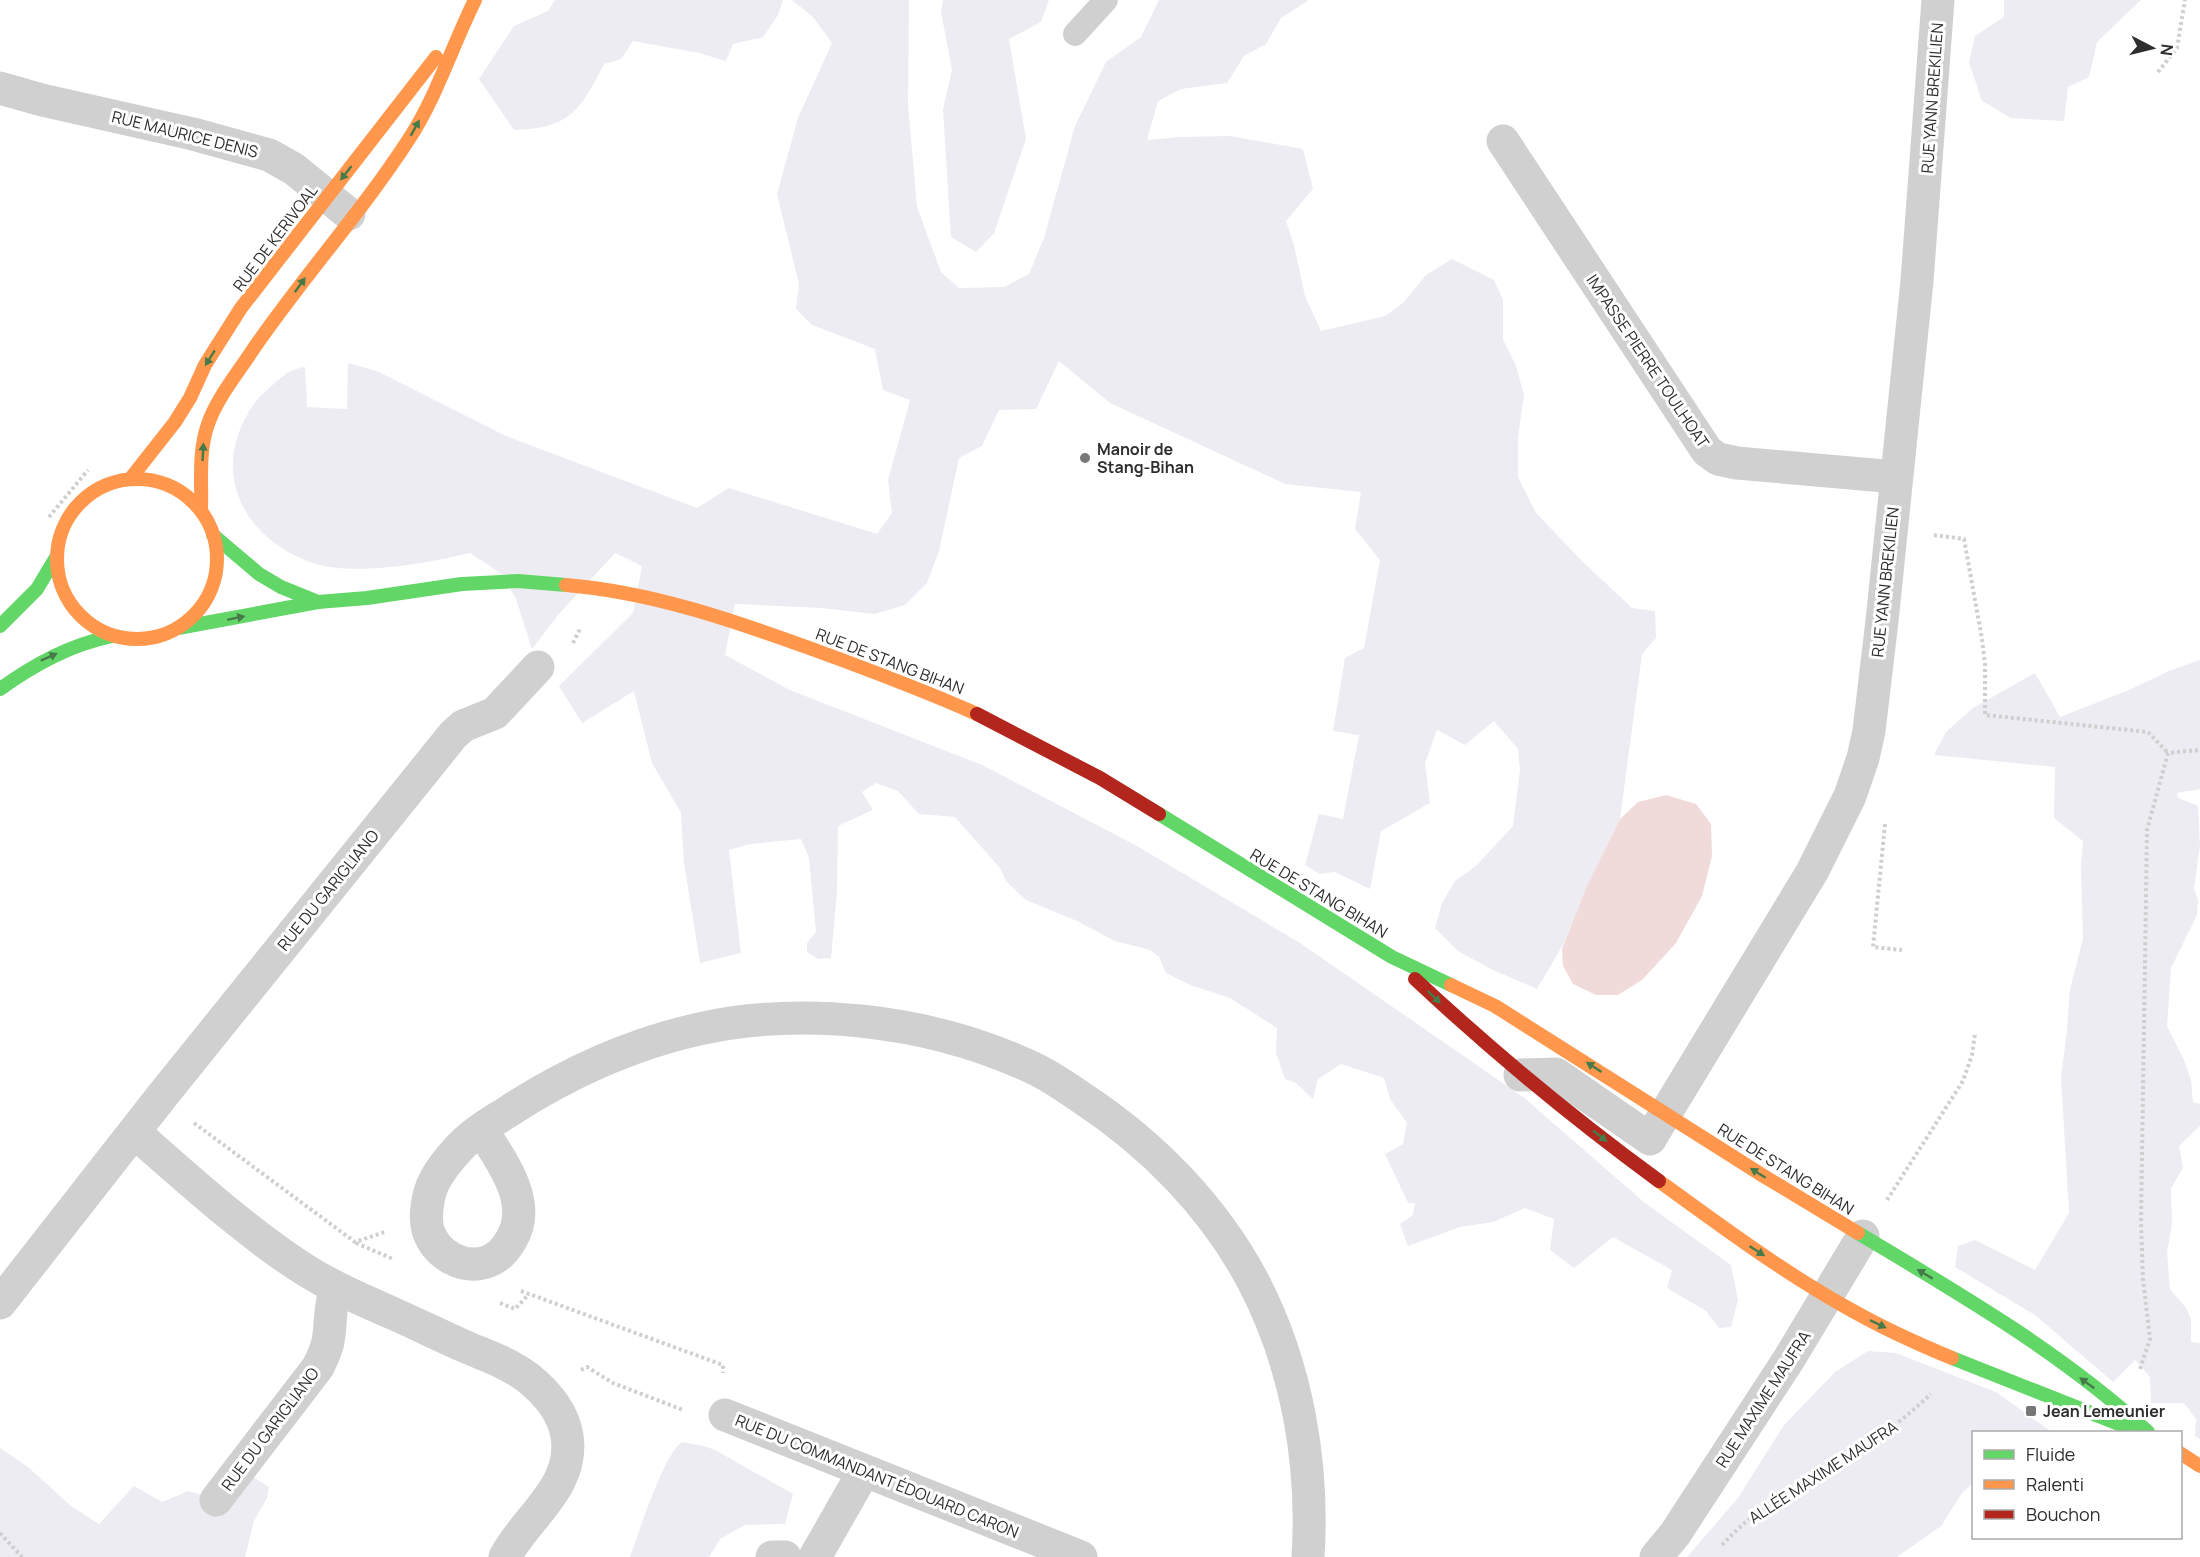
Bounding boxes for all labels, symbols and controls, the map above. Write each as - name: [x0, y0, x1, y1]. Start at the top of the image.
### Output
- north arrow: [2122, 18, 2182, 78]
- street label: RUE YANN BREKILIEN: [1916, 22, 1948, 174]
- text: N: [2155, 43, 2179, 57]
- street label: RUE MAURICE DENIS: [109, 105, 261, 163]
- one-way arrow: [410, 119, 420, 136]
- one-way arrow: [340, 165, 352, 180]
- street label: RUE DE KERIVOAL: [228, 180, 322, 296]
- street label: IMPASSE PIERRE TOULHOAT: [1582, 270, 1715, 452]
- one-way arrow: [294, 278, 306, 294]
- one-way arrow: [204, 350, 215, 366]
- place label: Manoir de Stang-Bihan: [1097, 438, 1194, 478]
- one-way arrow: [199, 442, 208, 461]
- marker: Manoir de Stang-Bihan: [1078, 451, 1092, 465]
- street label: RUE YANN BREKILIEN: [1866, 506, 1904, 658]
- one-way arrow: [227, 613, 246, 622]
- street label: RUE DE STANG BIHAN: [813, 623, 967, 699]
- one-way arrow: [40, 653, 57, 662]
- street label: RUE DU GARIGLIANO: [272, 825, 384, 955]
- street label: RUE DE STANG BIHAN: [1246, 843, 1392, 943]
- one-way arrow: [1427, 990, 1442, 1004]
- one-way arrow: [1586, 1062, 1602, 1073]
- street label: RUE DE STANG BIHAN: [1714, 1118, 1858, 1220]
- one-way arrow: [1592, 1130, 1608, 1143]
- one-way arrow: [1750, 1167, 1767, 1178]
- one-way arrow: [1749, 1246, 1765, 1257]
- one-way arrow: [1917, 1268, 1933, 1279]
- one-way arrow: [1870, 1319, 1887, 1329]
- street label: RUE MAXIME MAUFRA: [1710, 1326, 1816, 1472]
- street label: RUE DU GARIGLIANO: [216, 1362, 324, 1495]
- one-way arrow: [2079, 1377, 2094, 1389]
- place label: Jean Lemeunier: [2043, 1400, 2165, 1422]
- marker: Jean Lemeunier: [2024, 1404, 2038, 1418]
- street label: RUE DU COMMANDANT ÉDOUARD CARON: [732, 1409, 1022, 1543]
- street label: ALLÉE MAXIME MAUFRA: [1744, 1416, 1902, 1528]
- legend: [1972, 1431, 2182, 1539]
- text: Fluide: [2026, 1442, 2075, 1466]
- text: Ralenti: [2026, 1472, 2084, 1496]
- text: Bouchon: [2026, 1502, 2100, 1526]

